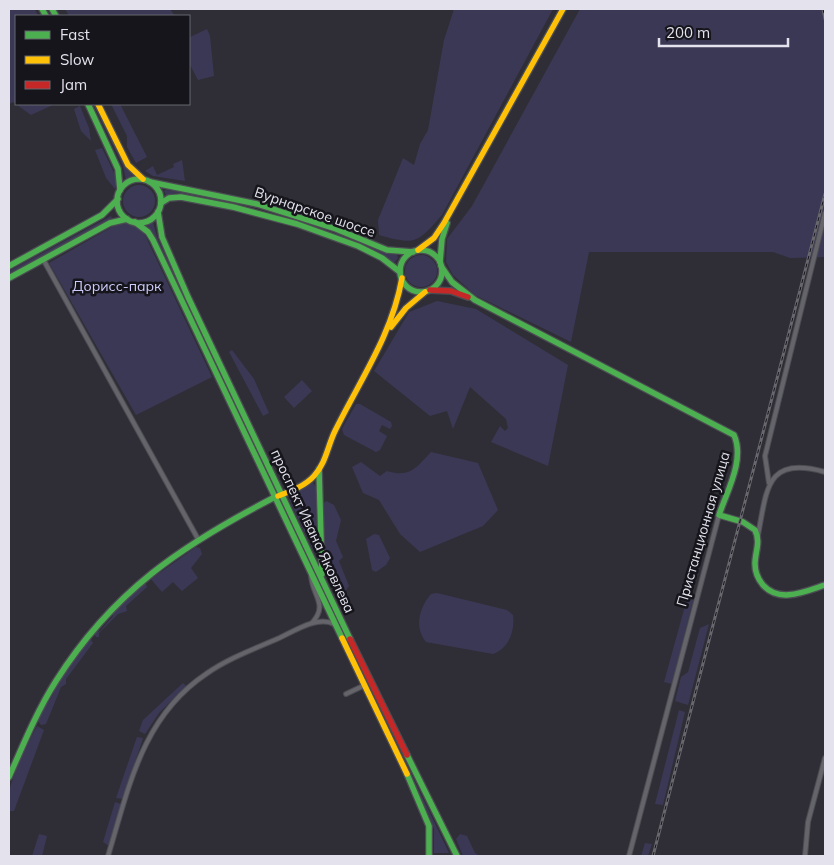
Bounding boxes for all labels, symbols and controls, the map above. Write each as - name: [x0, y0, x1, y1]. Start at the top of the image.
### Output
- legend: [15, 15, 190, 105]
- scale bar: [659, 15, 788, 47]
- text: 200 m: [666, 23, 710, 42]
- text: Fast: [60, 25, 90, 44]
- text: Slow: [60, 50, 94, 69]
- text: Jam: [60, 75, 87, 94]
- street label: Вурнарское шоссе: [252, 183, 378, 241]
- park label: Дорисс-парк: [72, 277, 162, 295]
- street label: проспект Ивана Яковлева: [267, 446, 359, 616]
- street label: Пристанционная улица: [672, 449, 734, 609]

